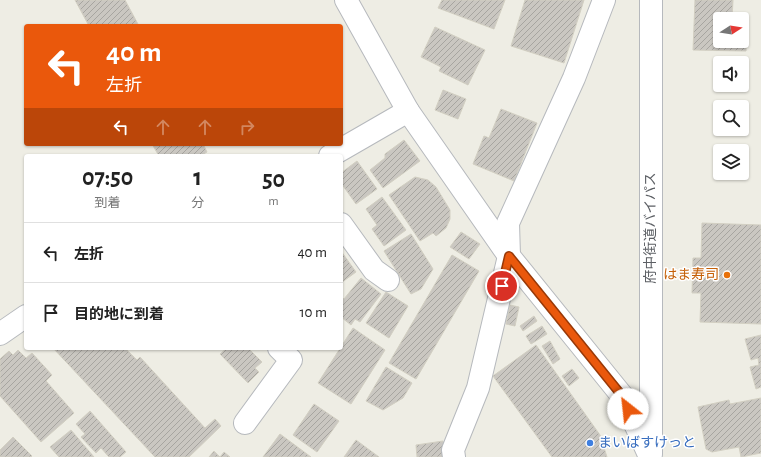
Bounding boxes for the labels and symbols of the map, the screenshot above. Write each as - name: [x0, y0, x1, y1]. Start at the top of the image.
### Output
- north arrow: [713, 12, 749, 48]
- street label: 府中街道バイパス: [643, 172, 658, 284]
- place label: はま寿司: [663, 267, 719, 282]
- pin: [485, 269, 519, 303]
- marker: はま寿司: [722, 270, 732, 280]
- position arrow: [607, 388, 649, 430]
- place label: まいばすけっと: [598, 435, 696, 450]
- marker: まいばすけっと: [585, 438, 595, 448]

